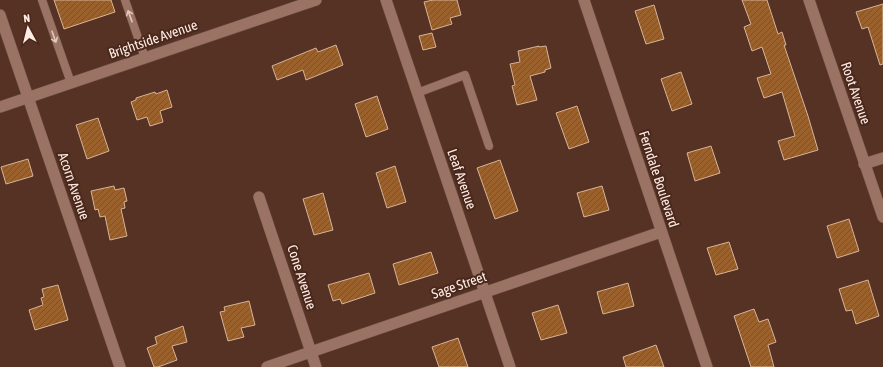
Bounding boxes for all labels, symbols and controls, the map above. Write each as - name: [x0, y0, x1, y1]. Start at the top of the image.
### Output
- north arrow: [8, 8, 48, 48]
- one-way arrow: [126, 10, 134, 22]
- text: N: [23, 12, 31, 24]
- street label: Brightside Avenue: [107, 16, 199, 62]
- one-way arrow: [51, 30, 59, 42]
- street label: Root Avenue: [838, 60, 874, 126]
- street label: Ferndale Boulevard: [636, 129, 682, 229]
- street label: Leaf Avenue: [444, 147, 480, 211]
- street label: Acorn Avenue: [55, 150, 93, 222]
- street label: Cone Avenue: [284, 243, 320, 311]
- street label: Sage Street: [429, 268, 489, 302]

